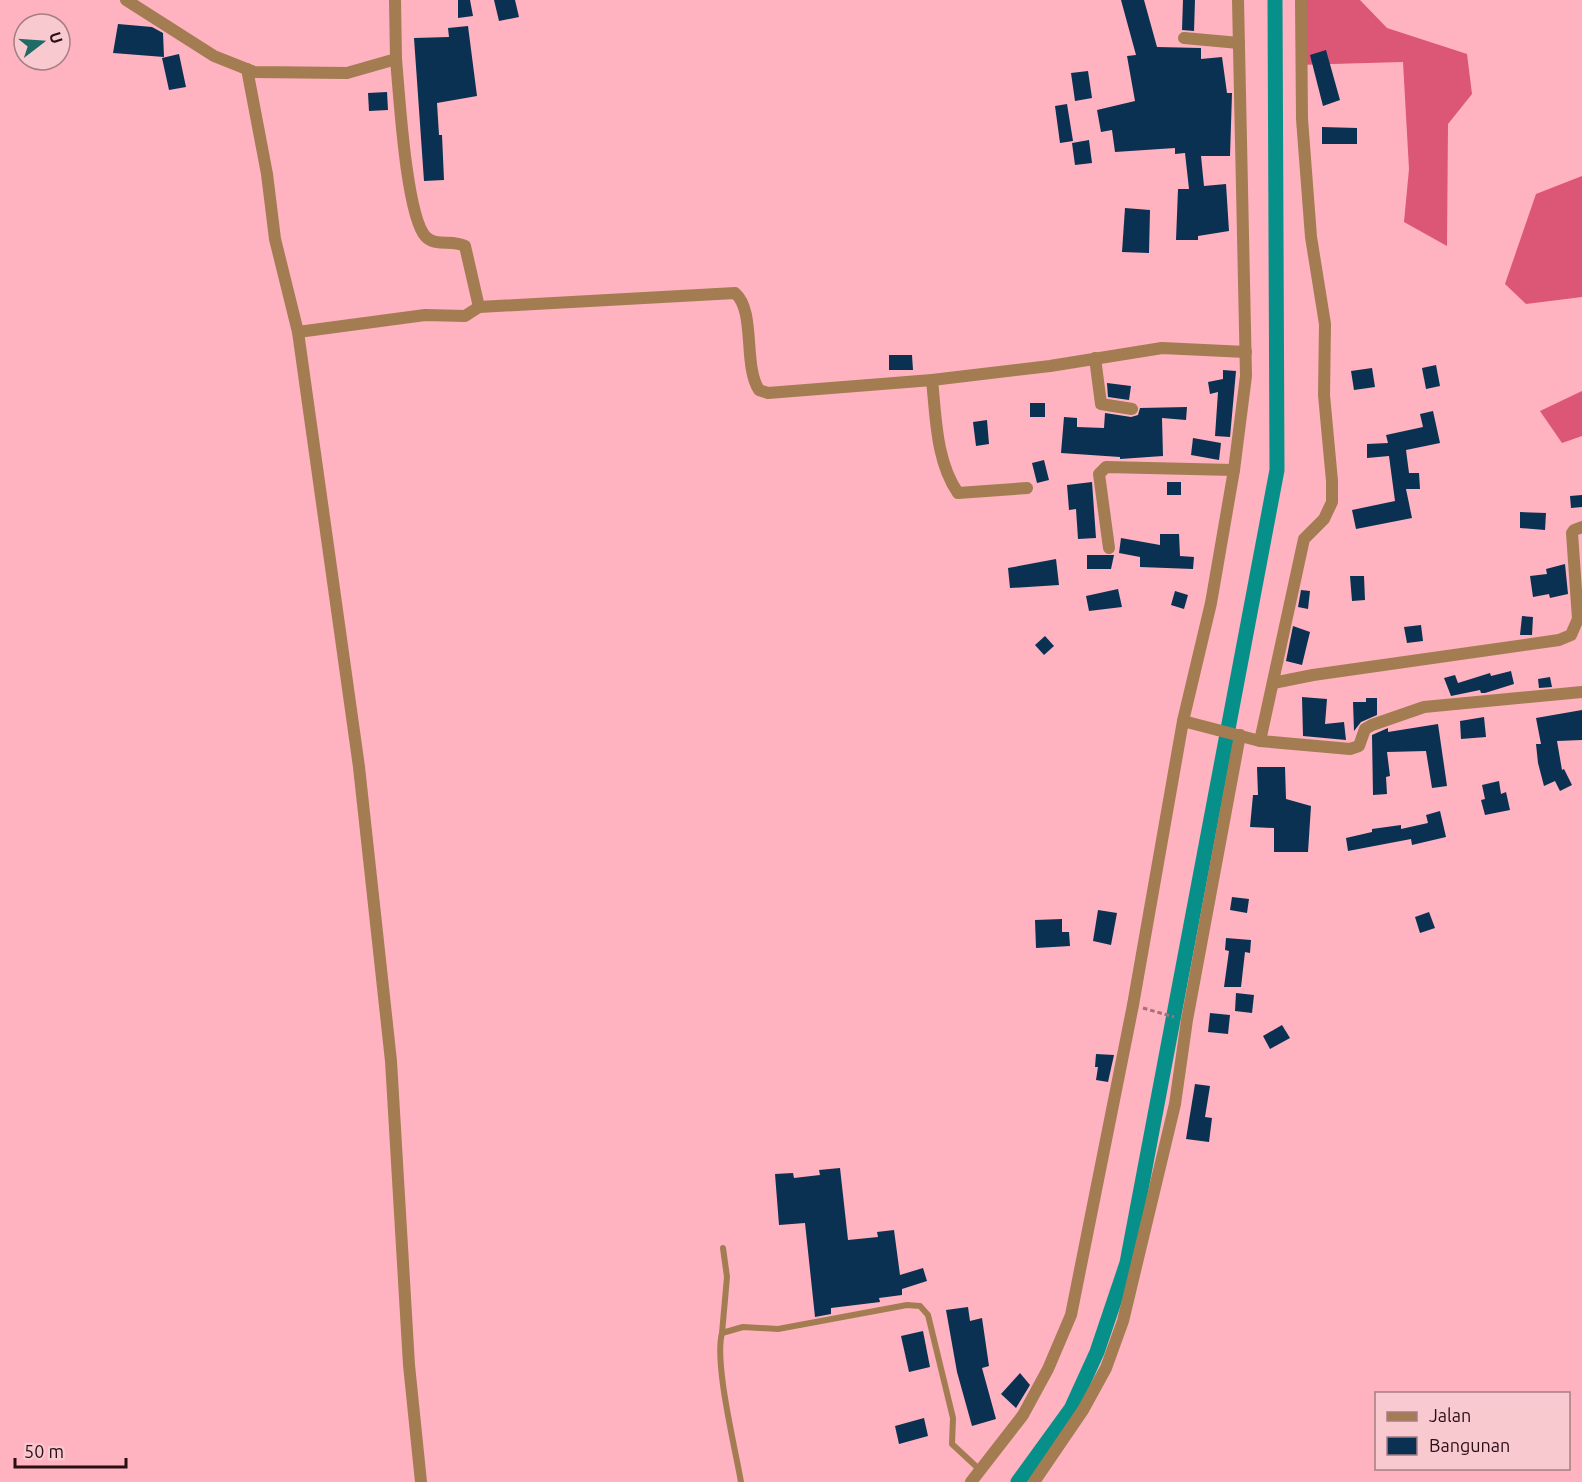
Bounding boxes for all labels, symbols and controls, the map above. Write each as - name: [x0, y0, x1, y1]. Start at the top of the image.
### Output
- north arrow: [12, 12, 72, 72]
- text: U: [46, 30, 67, 46]
- legend: [1375, 1392, 1570, 1470]
- text: Jalan: [1429, 1405, 1471, 1425]
- scale bar: [15, 1431, 126, 1469]
- text: Bangunan: [1429, 1435, 1510, 1455]
- text: 50 m: [24, 1441, 64, 1461]

